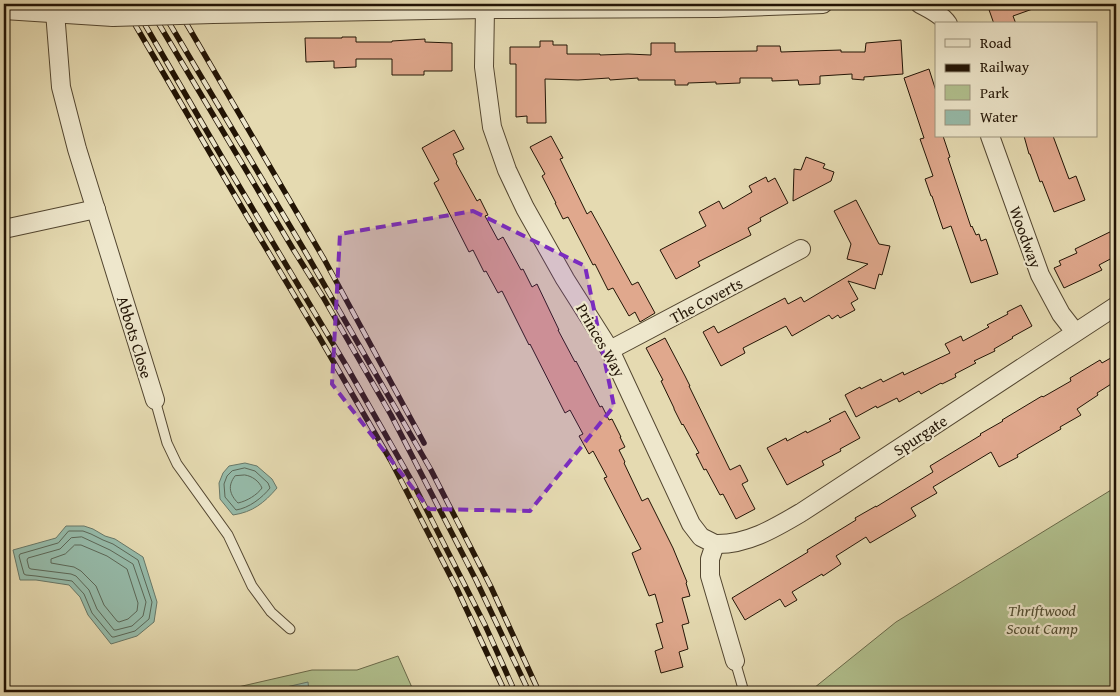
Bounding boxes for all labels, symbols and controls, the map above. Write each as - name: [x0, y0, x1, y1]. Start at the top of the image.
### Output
- legend: [935, 22, 1098, 138]
- text: Road: [980, 32, 1011, 53]
- text: Railway: [980, 56, 1030, 77]
- text: Park: [980, 82, 1009, 103]
- text: Water: [980, 106, 1018, 127]
- street label: Woodway: [1004, 203, 1048, 271]
- street label: The Coverts: [665, 271, 747, 329]
- street label: Abbots Close: [111, 293, 159, 381]
- street label: Princes Way: [570, 299, 632, 381]
- street label: Spurgate: [888, 408, 952, 462]
- park label: Thriftwood Scout Camp: [1006, 598, 1078, 640]

